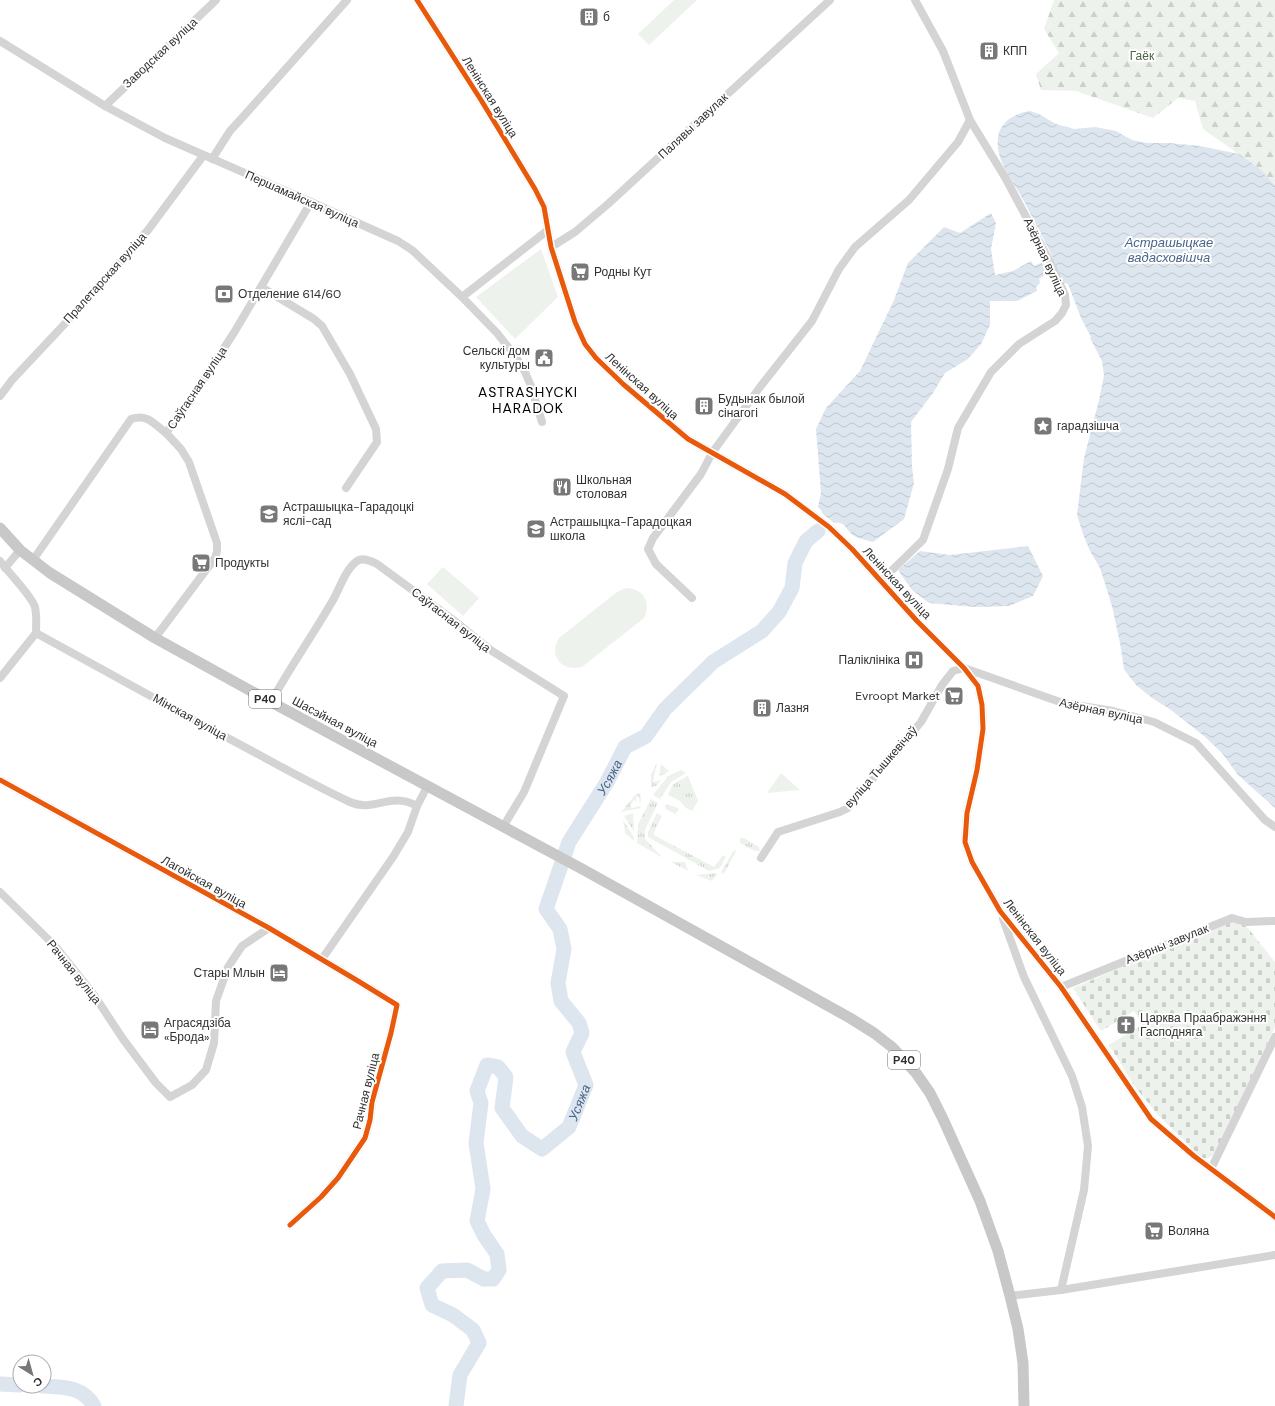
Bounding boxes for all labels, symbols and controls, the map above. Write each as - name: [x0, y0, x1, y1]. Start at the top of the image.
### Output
- building icon: б: [578, 6, 600, 28]
- place label: б: [603, 9, 610, 25]
- street label: Заводская вуліца: [119, 14, 201, 92]
- building icon: КПП: [978, 40, 1000, 62]
- place label: КПП: [1003, 43, 1027, 59]
- park label: Гаёк: [1130, 48, 1155, 64]
- street label: Ленінская вуліца: [458, 53, 522, 141]
- street label: Палявы завулак: [655, 89, 732, 163]
- street label: Першамайская вуліца: [243, 167, 362, 231]
- street label: Азёрная вуліца: [1020, 215, 1070, 299]
- street label: Пралетарская вуліца: [60, 229, 150, 327]
- water label: Астрашыцкае вадасховішча: [1124, 234, 1213, 266]
- supermarket icon: Родны Кут: [569, 261, 591, 283]
- place label: Родны Кут: [594, 264, 652, 280]
- bank icon: Отделение 614/60: [213, 283, 235, 305]
- place label: Отделение 614/60: [238, 286, 341, 302]
- street label: Саўгасная вуліца: [163, 343, 231, 432]
- place label: Сельскі дом культуры: [463, 343, 530, 373]
- public building icon: Сельскі дом культуры: [533, 347, 555, 369]
- street label: Ленінская вуліца: [602, 349, 682, 423]
- district label: ASTRASHYCKI HARADOK: [478, 383, 578, 417]
- place label: Будынак былой сінагогі: [718, 391, 805, 421]
- building icon: Будынак былой сінагогі: [693, 395, 715, 417]
- place icon: гарадзішча: [1032, 415, 1054, 437]
- place label: гарадзішча: [1057, 418, 1119, 434]
- place label: Школьная столовая: [576, 472, 632, 502]
- restaurant icon: Школьная столовая: [551, 476, 573, 498]
- place label: Астрашыцка-Гарадоцкі яслі-сад: [283, 499, 414, 529]
- school or university icon: Астрашыцка-Гарадоцкі яслі-сад: [258, 503, 280, 525]
- place label: Астрашыцка-Гарадоцкая школа: [550, 514, 692, 544]
- school or university icon: Астрашыцка-Гарадоцкая школа: [525, 518, 547, 540]
- street label: Ленінская вуліца: [859, 543, 935, 623]
- supermarket icon: Продукты: [190, 552, 212, 574]
- place label: Продукты: [215, 555, 269, 571]
- street label: Саўгасная вуліца: [408, 584, 494, 656]
- hospital icon: Паліклініка: [903, 649, 925, 671]
- place label: Паліклініка: [839, 652, 900, 668]
- supermarket icon: Evroopt Market: [943, 685, 965, 707]
- place label: Evroopt Market: [855, 688, 940, 704]
- street label: Мінская вуліца: [150, 690, 230, 744]
- road number: Р40: [249, 690, 281, 708]
- street label: Шасэйная вуліца: [289, 693, 381, 751]
- street label: Азёрная вуліца: [1058, 694, 1145, 728]
- building icon: Лазня: [751, 697, 773, 719]
- place label: Лазня: [776, 700, 809, 716]
- street label: вуліца Тышкевічаў: [841, 723, 921, 811]
- water label: Усяжа: [592, 757, 626, 799]
- street label: Лагойская вуліца: [159, 852, 250, 912]
- street label: Ленінская вуліца: [1000, 895, 1070, 979]
- street label: Азёрны завулак: [1123, 920, 1212, 968]
- street label: Рачная вуліца: [43, 937, 105, 1008]
- hotel icon: Стары Млын: [268, 962, 290, 984]
- place label: Стары Млын: [194, 965, 265, 981]
- place label: Царква Праабражэння Гасподняга: [1140, 1010, 1267, 1040]
- church icon: Царква Праабражэння Гасподняга: [1115, 1014, 1137, 1036]
- place label: Аграсядзіба «Брода»: [164, 1015, 231, 1045]
- hotel icon: Аграсядзіба «Брода»: [139, 1019, 161, 1041]
- street label: Рачная вуліца: [349, 1051, 383, 1131]
- road number: Р40: [888, 1051, 920, 1069]
- water label: Усяжа: [564, 1082, 594, 1124]
- supermarket icon: Воляна: [1143, 1220, 1165, 1242]
- place label: Воляна: [1168, 1223, 1210, 1239]
- north arrow: [12, 1354, 52, 1394]
- text: С: [31, 1374, 45, 1390]

